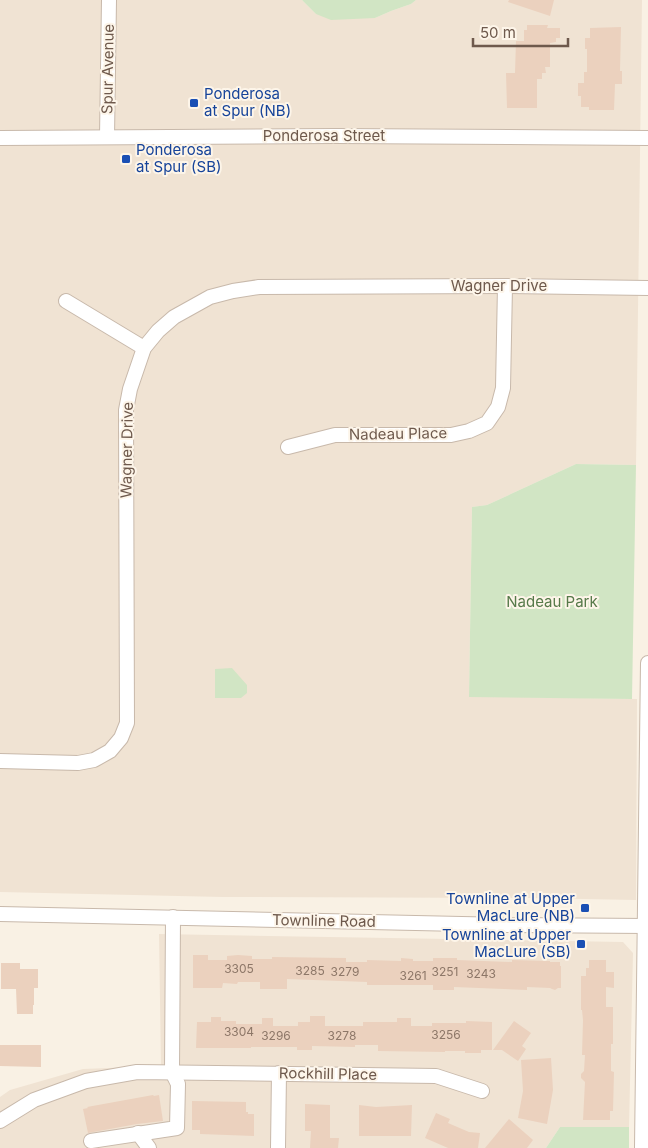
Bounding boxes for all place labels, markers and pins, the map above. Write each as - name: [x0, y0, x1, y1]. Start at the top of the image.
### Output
- place label: Ponderosa at Spur (NB): [204, 84, 291, 120]
- marker: Ponderosa at Spur (NB): [188, 97, 200, 109]
- place label: Ponderosa at Spur (SB): [136, 140, 221, 176]
- marker: Ponderosa at Spur (SB): [120, 153, 132, 165]
- place label: Townline at Upper MacLure (NB): [446, 889, 575, 925]
- marker: Townline at Upper MacLure (NB): [579, 902, 591, 914]
- place label: Townline at Upper MacLure (SB): [442, 925, 571, 961]
- marker: Townline at Upper MacLure (SB): [575, 938, 587, 950]

